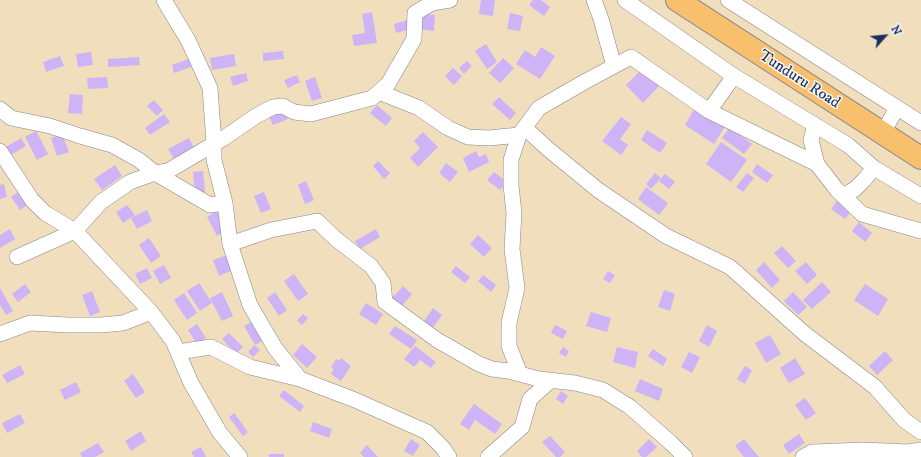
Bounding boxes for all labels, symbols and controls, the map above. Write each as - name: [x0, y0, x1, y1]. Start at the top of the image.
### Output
- north arrow: [865, 16, 905, 56]
- text: N: [887, 23, 904, 38]
- street label: Tunduru Road: [755, 47, 843, 113]

